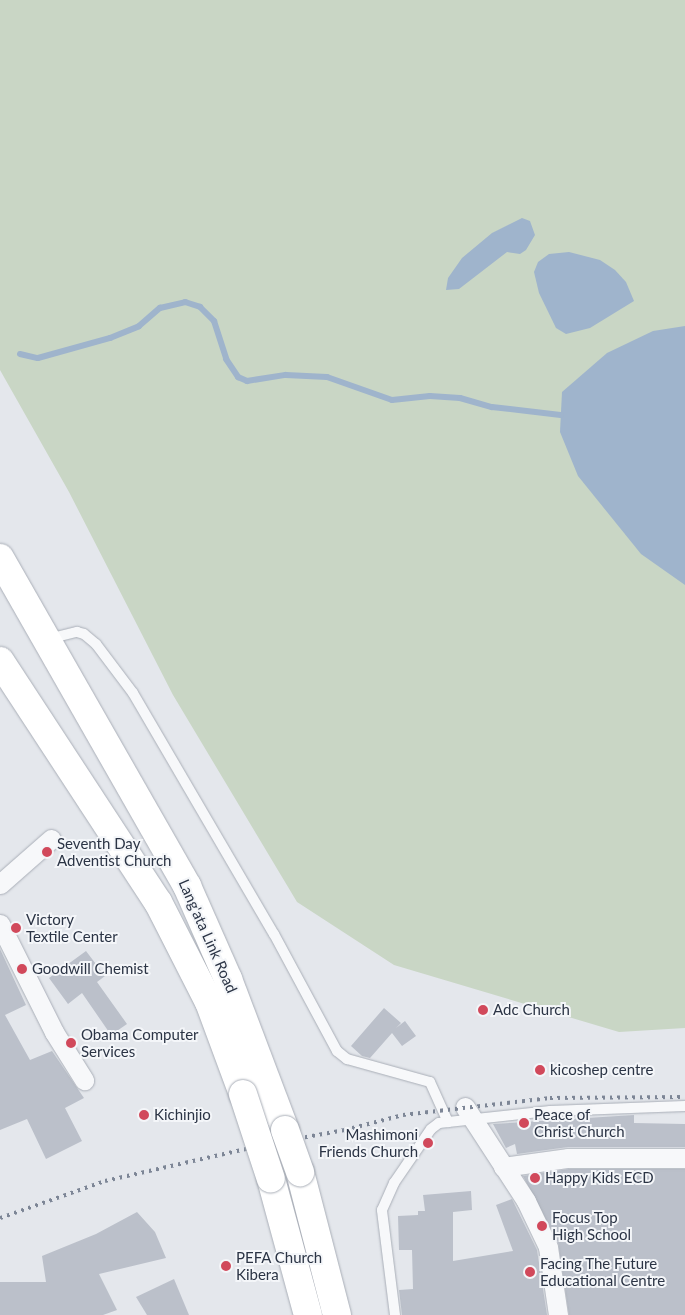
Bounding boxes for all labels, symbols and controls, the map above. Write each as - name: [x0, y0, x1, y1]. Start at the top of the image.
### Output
- place label: Seventh Day Adventist Church: [57, 834, 171, 869]
- marker: Seventh Day Adventist Church: [41, 846, 53, 858]
- street label: Lang'ata Link Road: [175, 876, 241, 996]
- place label: Victory Textile Center: [26, 910, 118, 945]
- marker: Victory Textile Center: [10, 922, 22, 934]
- place label: Goodwill Chemist: [32, 960, 149, 978]
- marker: Goodwill Chemist: [16, 963, 28, 975]
- place label: Adc Church: [493, 1001, 570, 1019]
- marker: Adc Church: [477, 1004, 489, 1016]
- place label: Obama Computer Services: [81, 1025, 199, 1060]
- marker: Obama Computer Services: [65, 1037, 77, 1049]
- place label: kicoshep centre: [550, 1061, 653, 1079]
- marker: kicoshep centre: [534, 1064, 546, 1076]
- place label: Peace of Christ Church: [534, 1105, 625, 1140]
- place label: Kichinjio: [154, 1106, 211, 1124]
- marker: Kichinjio: [138, 1109, 150, 1121]
- marker: Peace of Christ Church: [518, 1117, 530, 1129]
- place label: Mashimoni Friends Church: [319, 1125, 418, 1160]
- marker: Mashimoni Friends Church: [422, 1137, 434, 1149]
- place label: Happy Kids ECD: [545, 1169, 654, 1187]
- marker: Happy Kids ECD: [529, 1172, 541, 1184]
- place label: Focus Top High School: [552, 1208, 631, 1243]
- marker: Focus Top High School: [536, 1220, 548, 1232]
- place label: PEFA Church Kibera: [236, 1248, 323, 1283]
- place label: Facing The Future Educational Centre: [540, 1254, 665, 1289]
- marker: PEFA Church Kibera: [220, 1260, 232, 1272]
- marker: Facing The Future Educational Centre: [524, 1266, 536, 1278]

